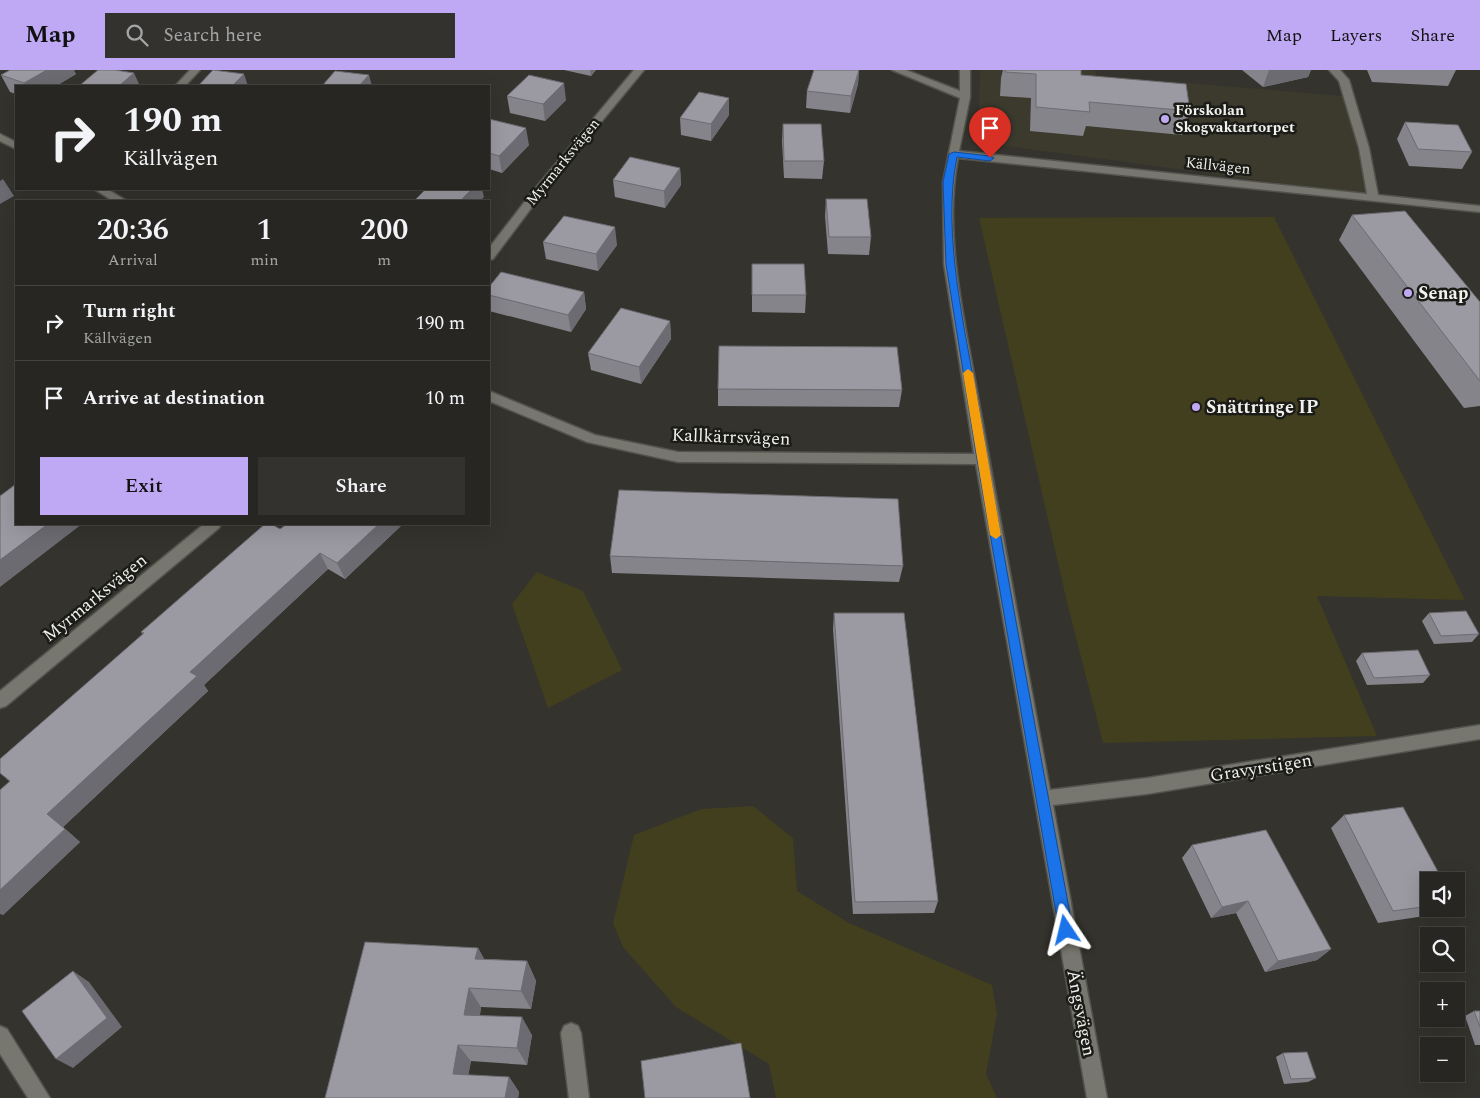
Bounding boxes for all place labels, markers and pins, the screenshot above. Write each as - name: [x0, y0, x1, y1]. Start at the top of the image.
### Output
- place label: Förskolan Skogvaktartorpet: [1175, 99, 1295, 139]
- pin: [969, 107, 1011, 158]
- marker: Förskolan Skogvaktartorpet: [1159, 113, 1171, 125]
- place label: Senap: [1418, 280, 1468, 307]
- marker: Senap: [1402, 287, 1414, 299]
- place label: Snättringe IP: [1206, 394, 1318, 421]
- marker: Snättringe IP: [1190, 401, 1202, 413]

